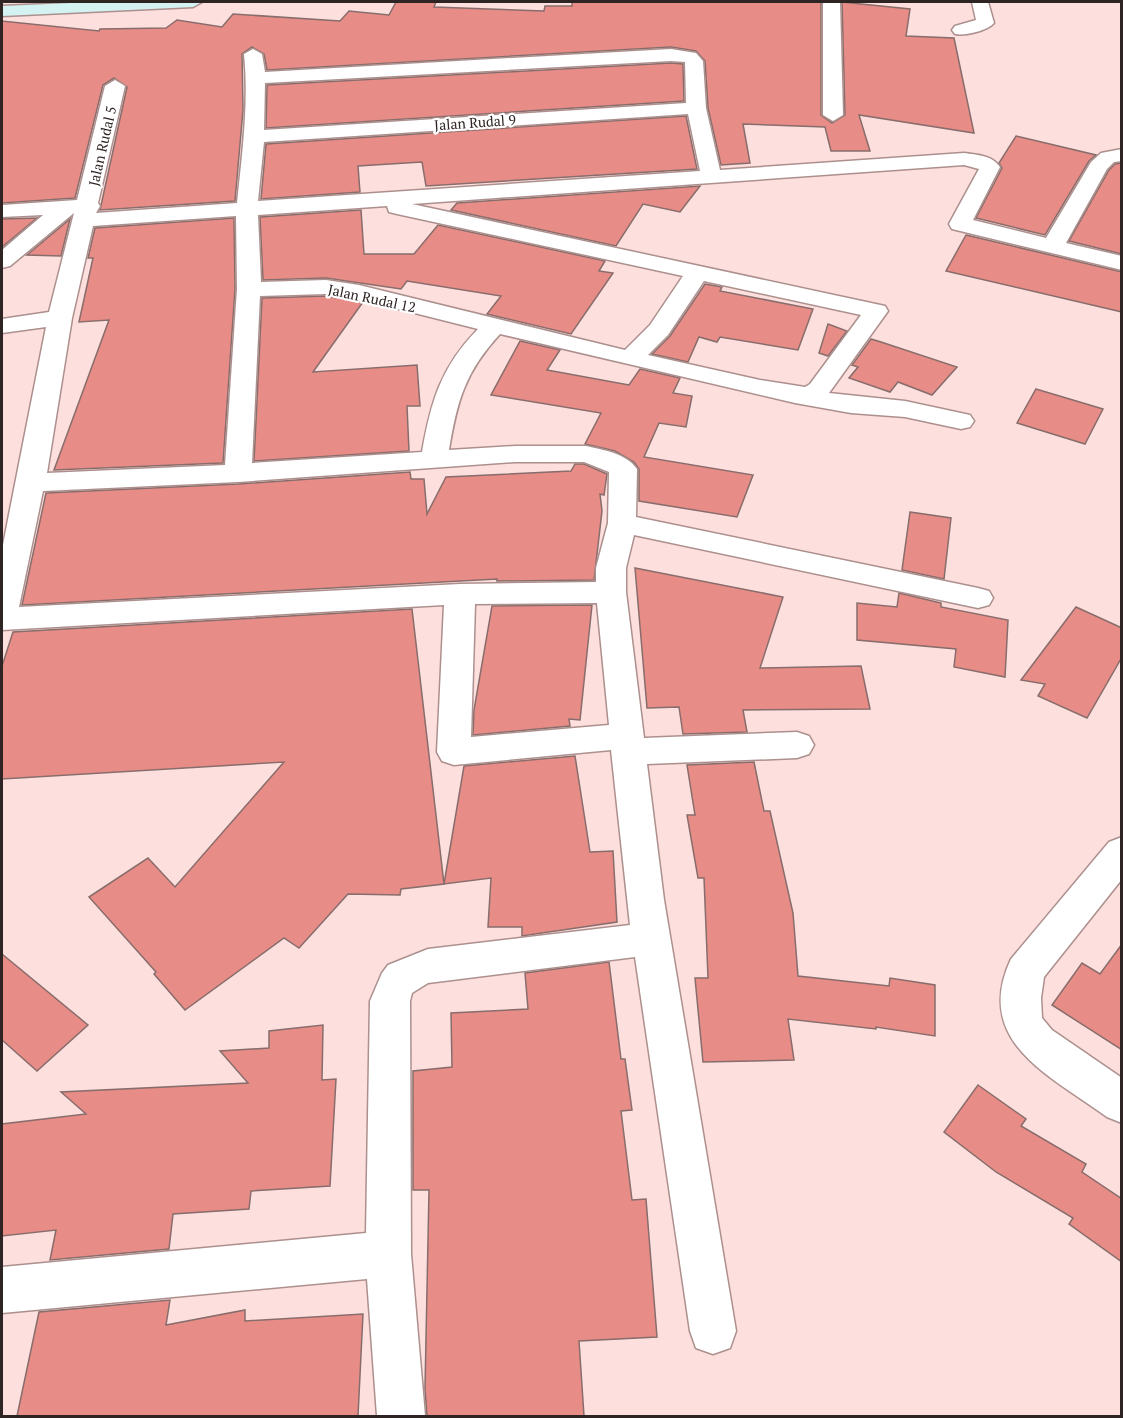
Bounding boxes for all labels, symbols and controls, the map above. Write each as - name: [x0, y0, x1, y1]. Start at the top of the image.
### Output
- street label: Jalan Rudal 5: [84, 104, 120, 188]
- street label: Jalan Rudal 9: [434, 110, 516, 134]
- street label: Jalan Rudal 12: [326, 279, 418, 317]

